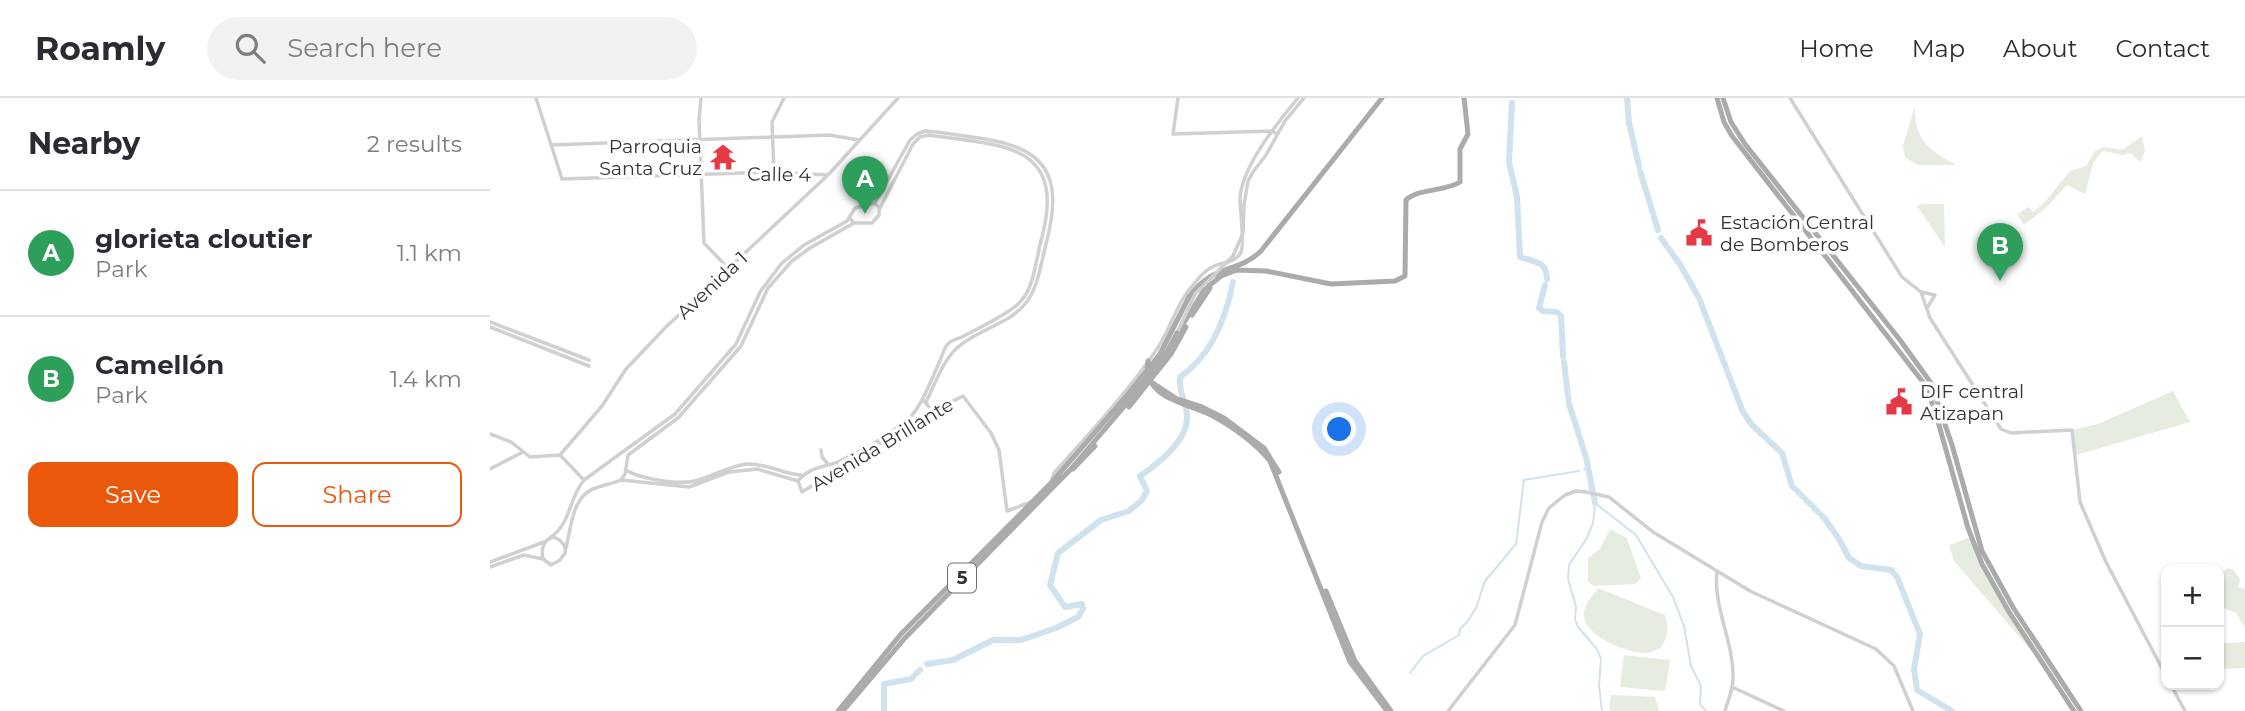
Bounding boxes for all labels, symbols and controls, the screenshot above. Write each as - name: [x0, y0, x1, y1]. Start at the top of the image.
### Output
- search box: [207, 17, 697, 80]
- text: Roamly: [35, 28, 165, 68]
- icon: search: [231, 29, 269, 67]
- text: Search here: [287, 32, 442, 64]
- text: Home: [1799, 34, 1874, 63]
- text: Map: [1912, 34, 1965, 63]
- text: About: [2003, 34, 2077, 63]
- text: Contact: [2115, 34, 2210, 63]
- text: Nearby: [28, 125, 140, 162]
- text: 2 results: [367, 130, 462, 158]
- place label: Parroquia Santa Cruz: [599, 135, 702, 180]
- temple icon: Parroquia Santa Cruz: [708, 142, 738, 172]
- pin: A: [842, 156, 888, 214]
- street label: Calle 4: [747, 162, 812, 187]
- place label: Estación Central de Bomberos: [1720, 211, 1874, 256]
- public building icon: Estación Central de Bomberos: [1684, 218, 1714, 248]
- text: glorieta cloutier: [95, 223, 312, 255]
- pin: B: [1977, 223, 2023, 281]
- text: A: [42, 239, 60, 267]
- text: 1.1 km: [397, 239, 462, 267]
- street label: Avenida 1: [672, 247, 753, 324]
- text: Park: [95, 255, 148, 283]
- text: Camellón: [95, 349, 224, 381]
- text: B: [42, 365, 60, 393]
- text: 1.4 km: [390, 365, 462, 393]
- place label: DIF central Atizapan: [1920, 380, 2024, 425]
- text: Park: [95, 381, 148, 409]
- public building icon: DIF central Atizapan: [1884, 387, 1914, 417]
- street label: Avenida Brillante: [807, 393, 957, 496]
- your location: [1322, 412, 1356, 446]
- button: Save: [28, 462, 238, 527]
- button: Share: [252, 462, 462, 527]
- road number: 5: [948, 564, 976, 592]
- map controls: [2161, 564, 2224, 690]
- button: +: [2161, 564, 2224, 627]
- button: −: [2161, 627, 2224, 690]

